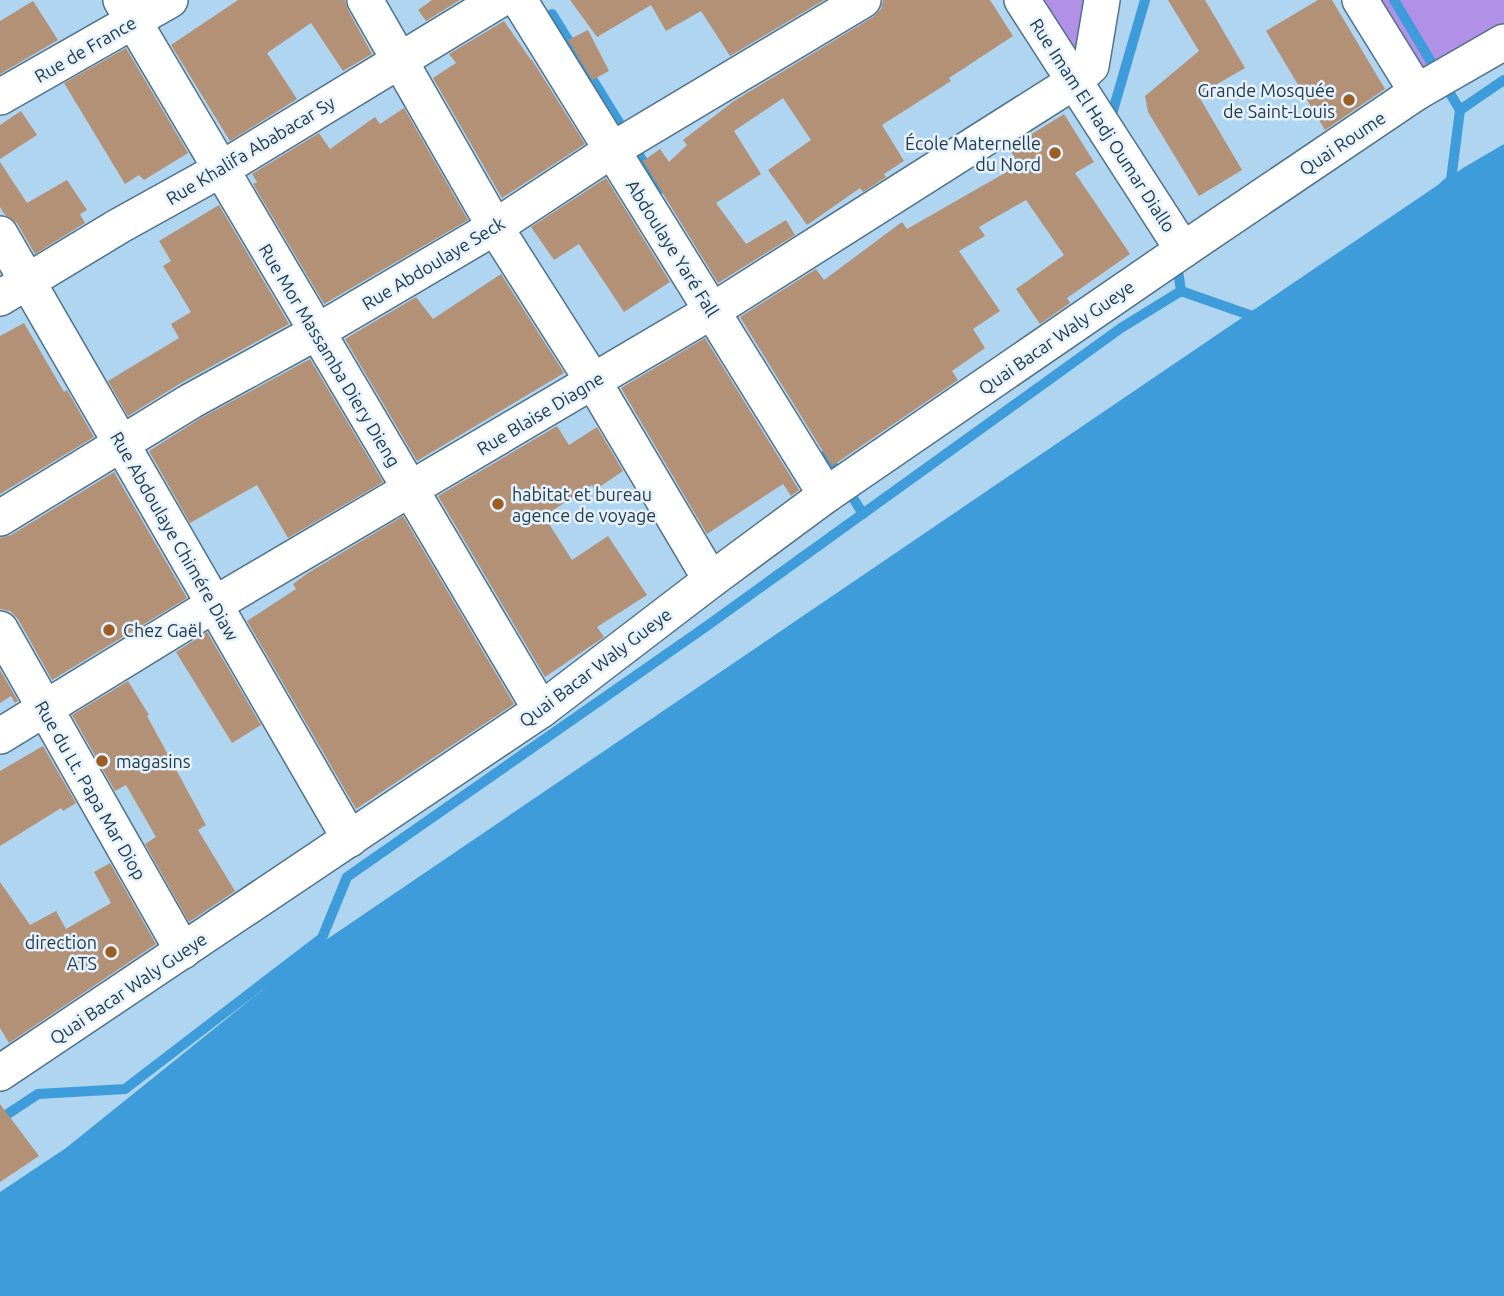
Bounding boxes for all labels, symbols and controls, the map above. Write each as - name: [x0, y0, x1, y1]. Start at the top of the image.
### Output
- street label: Rue de France: [31, 12, 139, 86]
- street label: Rue Imam El Hadj Oumar Diallo: [1026, 14, 1180, 236]
- place label: Grande Mosquée de Saint-Louis: [1197, 80, 1335, 121]
- street label: Rue Khalifa Ababacar Sy: [162, 92, 338, 208]
- marker: Grande Mosquée de Saint-Louis: [1341, 92, 1357, 108]
- street label: Quai Roume: [1295, 107, 1389, 180]
- place label: École Maternelle du Nord: [905, 132, 1041, 174]
- marker: École Maternelle du Nord: [1047, 145, 1063, 161]
- street label: Abdoulaye Yaré Fall: [623, 176, 723, 320]
- street label: Rue Abdoulaye Seck: [358, 213, 508, 313]
- street label: Rue Mor Massamba Diery Dieng: [255, 240, 405, 470]
- street label: Quai Bacar Waly Gueye: [975, 276, 1138, 399]
- street label: Rue Blaise Diagne: [473, 367, 607, 459]
- street label: Rue Abdoulaye Chimére Diaw: [107, 428, 243, 644]
- place label: habitat et bureau agence de voyage: [512, 484, 656, 525]
- marker: habitat et bureau agence de voyage: [490, 496, 506, 512]
- street label: Quai Bacar Waly Gueye: [515, 603, 675, 731]
- place label: Chez Gaël: [123, 620, 203, 640]
- marker: Chez Gaël: [101, 622, 117, 638]
- street label: Rue du Lt. Papa Mar Diop: [32, 697, 150, 883]
- place label: magasins: [116, 751, 191, 771]
- marker: magasins: [94, 753, 110, 769]
- street label: Quai Bacar Waly Gueye: [46, 928, 211, 1049]
- place label: direction ATS: [25, 932, 97, 973]
- marker: direction ATS: [103, 944, 119, 960]

